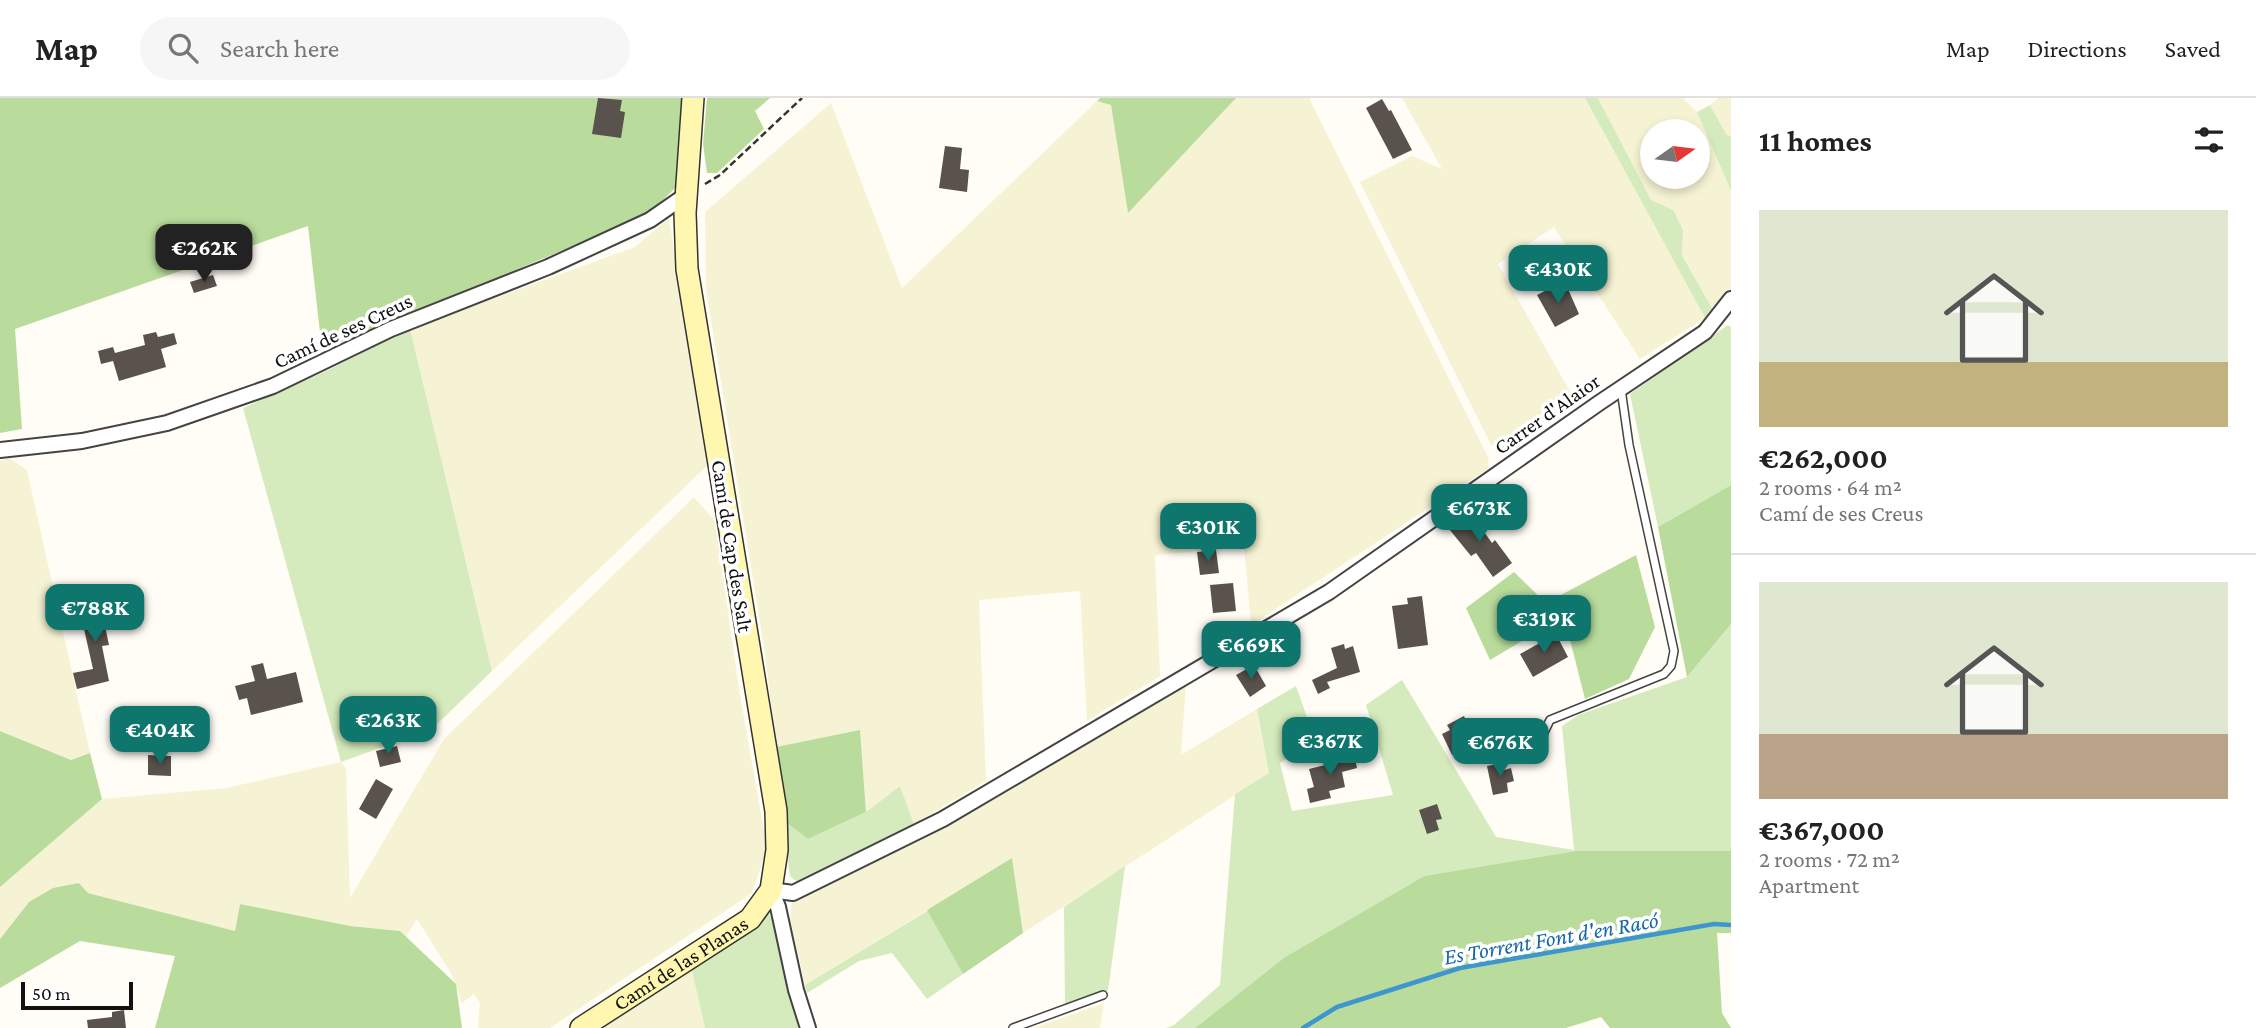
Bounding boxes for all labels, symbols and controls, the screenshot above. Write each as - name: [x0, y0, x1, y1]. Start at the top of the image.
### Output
- search box: [140, 17, 630, 80]
- icon: search: [164, 29, 202, 67]
- text: Map: [35, 30, 98, 67]
- text: Search here: [220, 34, 339, 63]
- text: Map: [1946, 35, 1990, 62]
- text: Directions: [2028, 35, 2127, 62]
- text: Saved: [2165, 35, 2221, 62]
- north arrow: [1640, 119, 1710, 189]
- map controls: [1640, 119, 1710, 189]
- icon: filters: [2190, 121, 2228, 159]
- text: 11 homes: [1759, 124, 1872, 157]
- pin: €262K: [155, 225, 253, 284]
- text: €262K: [171, 234, 237, 260]
- pin: €430K: [1509, 246, 1607, 305]
- text: €430K: [1525, 255, 1591, 281]
- icon: home: [1931, 255, 2057, 381]
- street label: Camí de ses Creus: [270, 288, 416, 374]
- street label: Carrer d'Alaior: [1490, 368, 1605, 459]
- text: €262,000: [1759, 441, 1888, 474]
- street label: Camí de Cap des Salt: [707, 458, 758, 635]
- text: 2 rooms · 64 m²: [1759, 474, 1902, 500]
- pin: €673K: [1430, 484, 1528, 544]
- text: €673K: [1447, 494, 1511, 520]
- text: Camí de ses Creus: [1759, 500, 1924, 526]
- pin: €301K: [1159, 504, 1257, 563]
- text: €301K: [1176, 513, 1240, 539]
- pin: €788K: [46, 584, 144, 644]
- text: €788K: [61, 594, 129, 620]
- pin: €319K: [1495, 596, 1593, 655]
- text: €319K: [1513, 605, 1575, 631]
- pin: €669K: [1202, 622, 1300, 681]
- icon: home: [1931, 627, 2057, 753]
- text: €669K: [1218, 631, 1284, 657]
- pin: €263K: [339, 696, 437, 756]
- pin: €404K: [111, 706, 209, 766]
- text: €263K: [356, 706, 420, 732]
- text: €404K: [126, 716, 194, 742]
- pin: €367K: [1281, 718, 1379, 777]
- pin: €676K: [1451, 718, 1549, 778]
- text: €367K: [1298, 727, 1362, 753]
- text: €676K: [1468, 728, 1532, 754]
- text: €367,000: [1759, 813, 1884, 846]
- text: 2 rooms · 72 m²: [1759, 846, 1900, 872]
- text: Apartment: [1759, 872, 1859, 898]
- water label: Es Torrent Font d'en Racó: [1442, 906, 1662, 970]
- street label: Camí de las Planas: [609, 911, 753, 1016]
- scale bar: [21, 979, 133, 1011]
- text: 50 m: [32, 983, 71, 1004]

